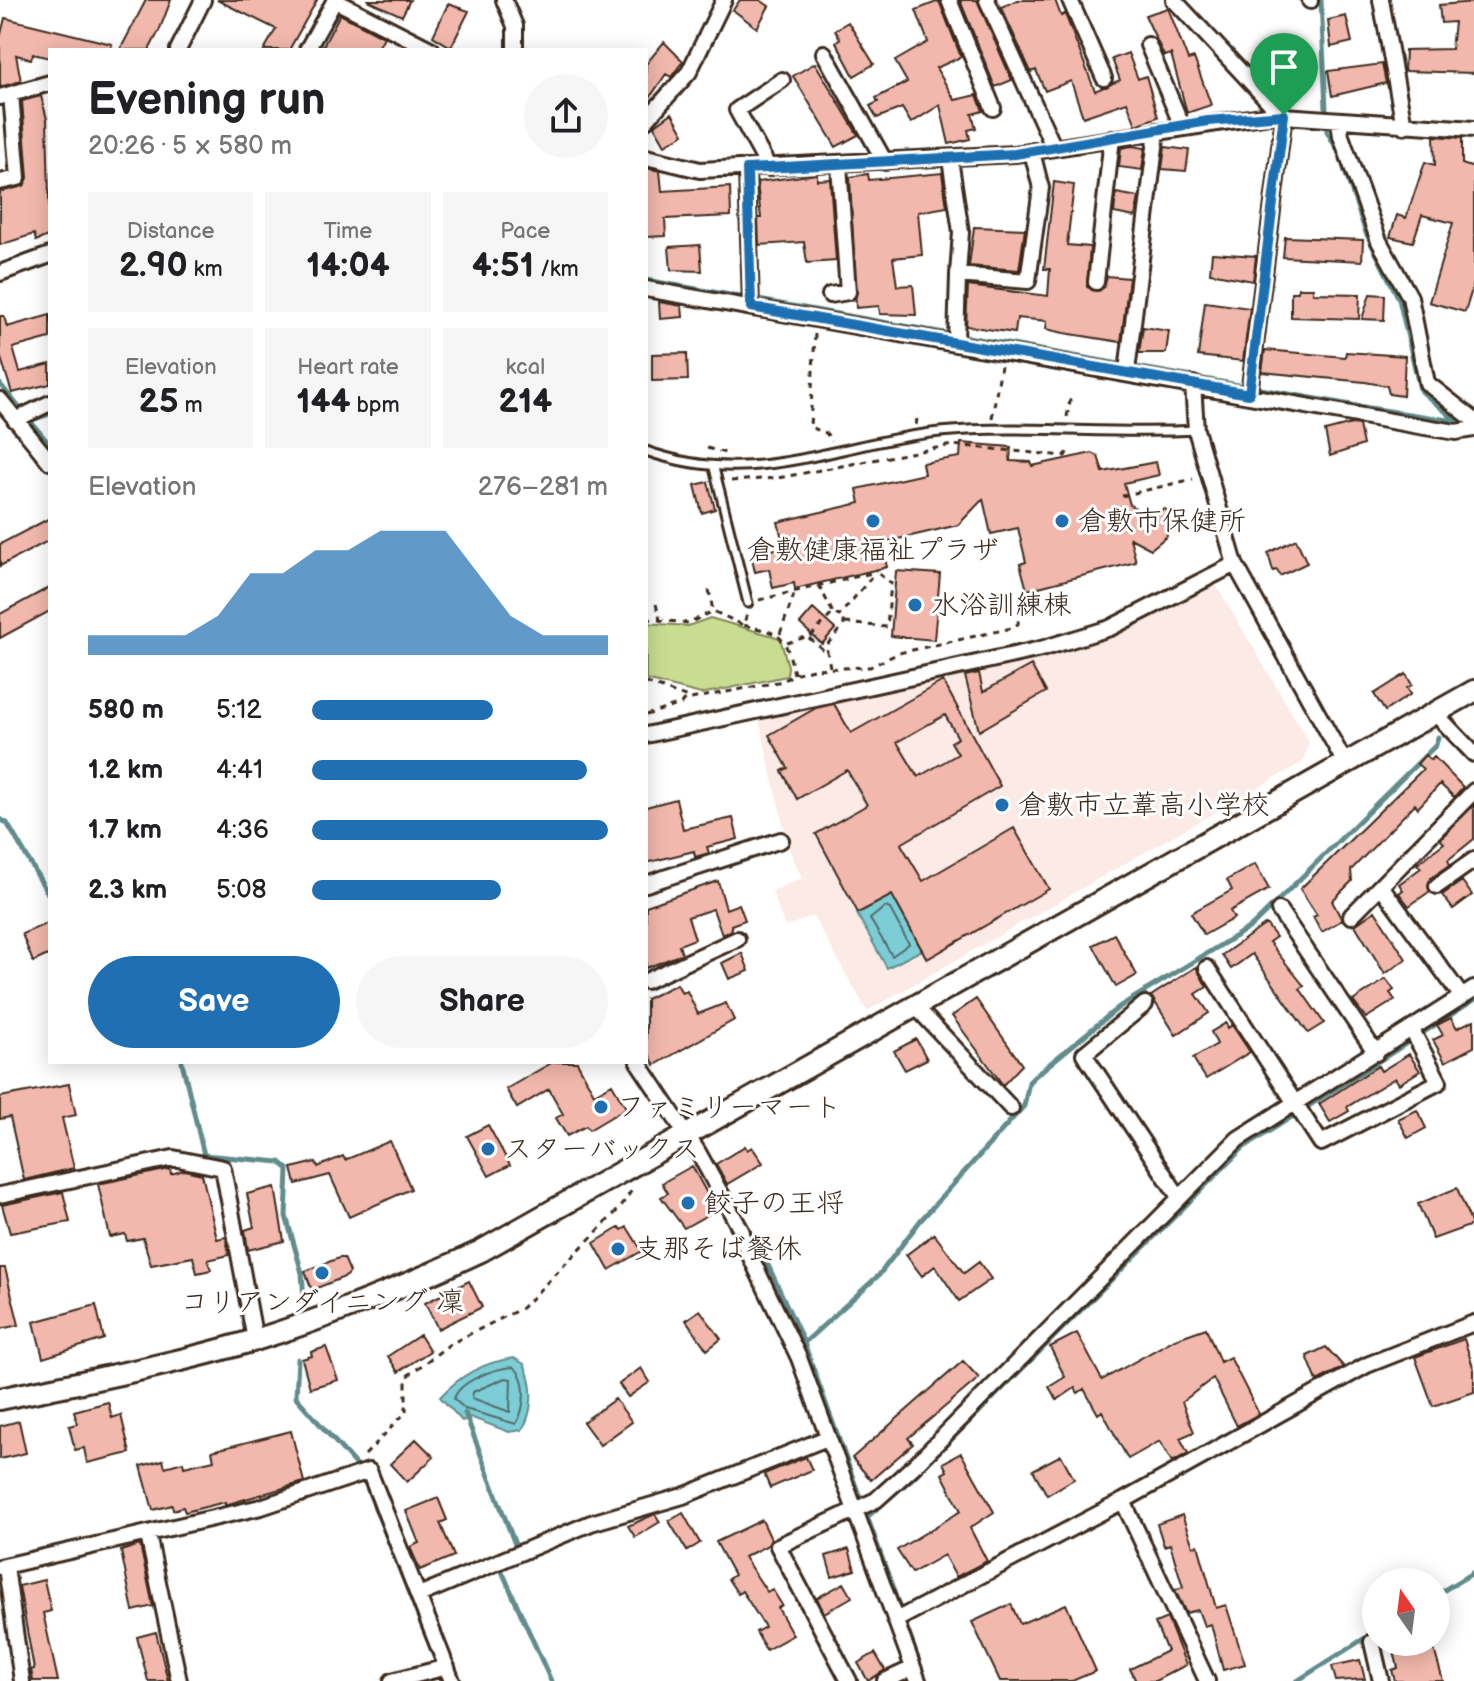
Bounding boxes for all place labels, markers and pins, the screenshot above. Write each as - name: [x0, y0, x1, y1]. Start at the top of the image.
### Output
- pin: [1250, 33, 1318, 115]
- place label: 倉敷市保健所: [1078, 505, 1246, 538]
- marker: 倉敷健康福祉プラザ: [864, 512, 882, 530]
- marker: 倉敷市保健所: [1053, 512, 1071, 530]
- place label: 倉敷健康福祉プラザ: [747, 534, 999, 567]
- place label: 水浴訓練棟: [931, 589, 1071, 622]
- marker: 水浴訓練棟: [906, 596, 924, 614]
- place label: 倉敷市立葦高小学校: [1018, 789, 1270, 822]
- marker: 倉敷市立葦高小学校: [993, 796, 1011, 814]
- place label: ファミリーマート: [617, 1091, 842, 1124]
- marker: ファミリーマート: [592, 1098, 610, 1116]
- place label: スターバックス: [504, 1133, 700, 1166]
- marker: スターバックス: [479, 1140, 497, 1158]
- place label: 餃子の王将: [704, 1187, 844, 1220]
- marker: 餃子の王将: [679, 1194, 697, 1212]
- place label: 支那そば餐休: [634, 1233, 802, 1266]
- marker: 支那そば餐休: [609, 1240, 627, 1258]
- marker: コリアンダイニング 凜: [313, 1264, 331, 1282]
- place label: コリアンダイニング 凜: [180, 1286, 464, 1319]

